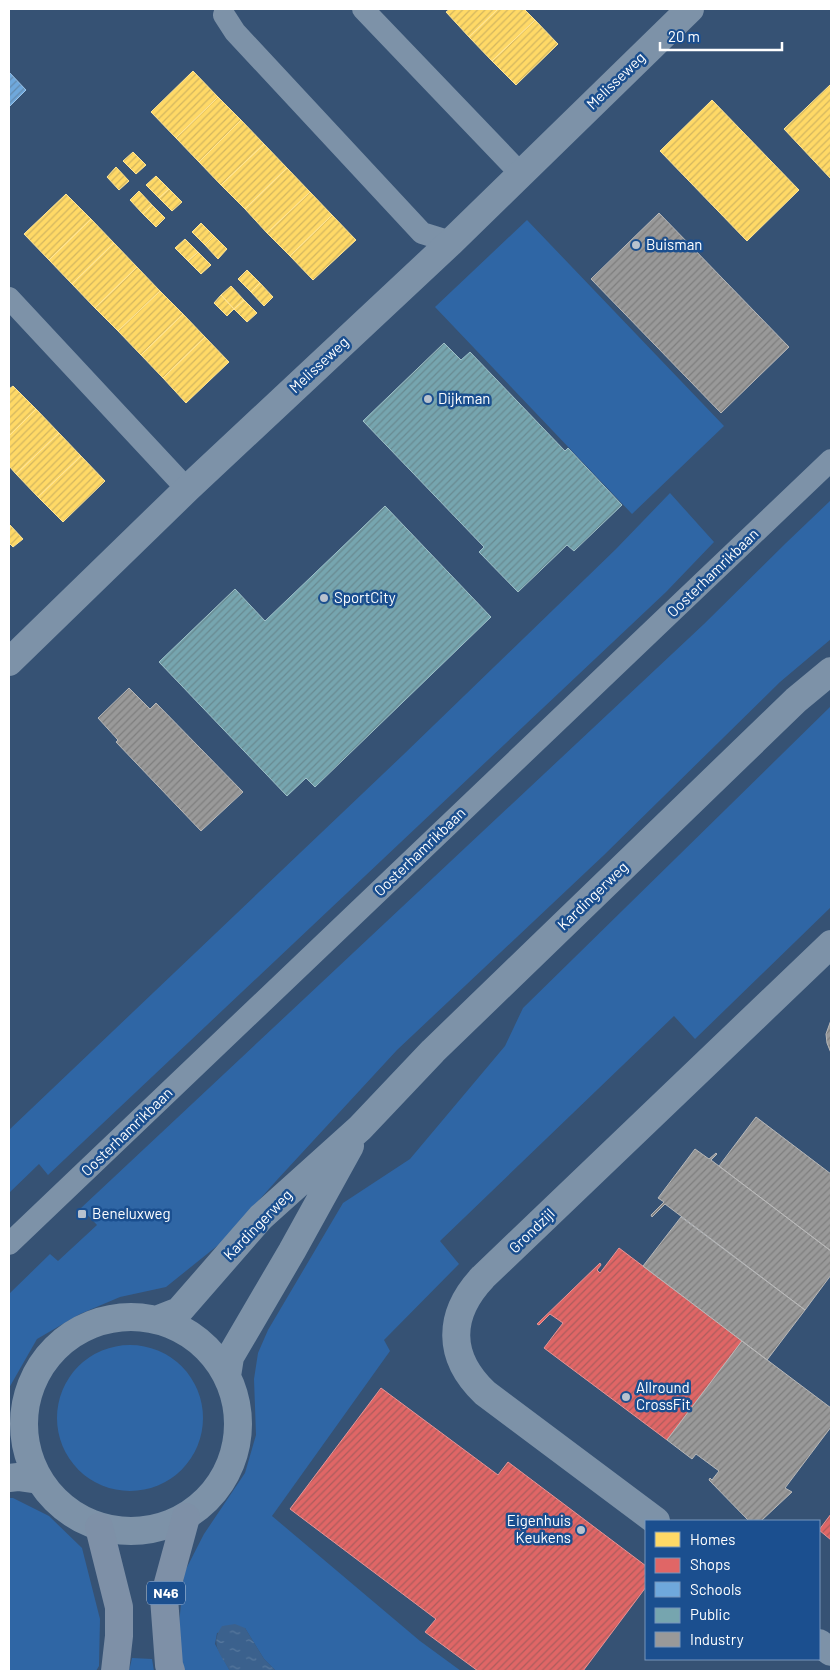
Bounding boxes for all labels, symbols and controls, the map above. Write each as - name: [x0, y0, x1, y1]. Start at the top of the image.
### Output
- scale bar: [660, 20, 782, 52]
- text: 20 m: [668, 27, 700, 45]
- street label: Melisseweg: [582, 48, 648, 113]
- place label: Buisman: [646, 235, 702, 253]
- marker: Buisman: [630, 239, 642, 251]
- street label: Melisseweg: [285, 332, 352, 396]
- place label: Dijkman: [438, 389, 490, 407]
- marker: Dijkman: [422, 393, 434, 405]
- street label: Oosterhamrikbaan: [663, 524, 762, 620]
- place label: SportCity: [334, 588, 396, 606]
- marker: SportCity: [318, 592, 330, 604]
- street label: Oosterhamrikbaan: [370, 803, 469, 899]
- street label: Kardingerweg: [553, 857, 631, 933]
- street label: Oosterhamrikbaan: [77, 1083, 176, 1179]
- street label: Kardingerweg: [219, 1185, 295, 1263]
- place label: Beneluxweg: [92, 1204, 171, 1222]
- street label: Grondzijl: [505, 1204, 558, 1256]
- marker: Beneluxweg: [76, 1208, 88, 1220]
- place label: Allround CrossFit: [636, 1378, 691, 1413]
- marker: Allround CrossFit: [620, 1391, 632, 1403]
- place label: Eigenhuis Keukens: [507, 1511, 571, 1546]
- legend: [645, 1520, 820, 1660]
- marker: Eigenhuis Keukens: [575, 1524, 587, 1536]
- text: Homes: [690, 1530, 735, 1548]
- text: Shops: [690, 1555, 730, 1573]
- text: Schools: [690, 1580, 742, 1598]
- road number: N46: [147, 1582, 185, 1605]
- text: Public: [690, 1605, 730, 1623]
- text: Industry: [690, 1630, 744, 1648]

